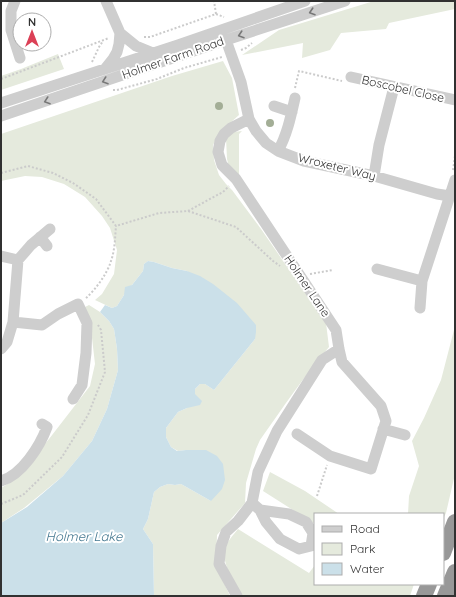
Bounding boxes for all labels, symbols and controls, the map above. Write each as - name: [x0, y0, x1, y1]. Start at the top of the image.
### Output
- one-way arrow: [308, 7, 315, 16]
- north arrow: [12, 12, 52, 52]
- text: N: [28, 15, 36, 29]
- one-way arrow: [238, 30, 245, 39]
- street label: Holmer Farm Road: [120, 33, 226, 82]
- street label: Boscobel Close: [360, 72, 446, 105]
- one-way arrow: [102, 76, 109, 85]
- one-way arrow: [44, 96, 51, 105]
- street label: Wroxeter Way: [297, 150, 378, 183]
- street label: Holmer Lane: [281, 252, 334, 320]
- legend: [314, 513, 444, 585]
- text: Road: [350, 521, 380, 536]
- water label: Holmer Lake: [46, 528, 123, 544]
- text: Park: [350, 541, 375, 556]
- text: Water: [350, 561, 385, 576]

